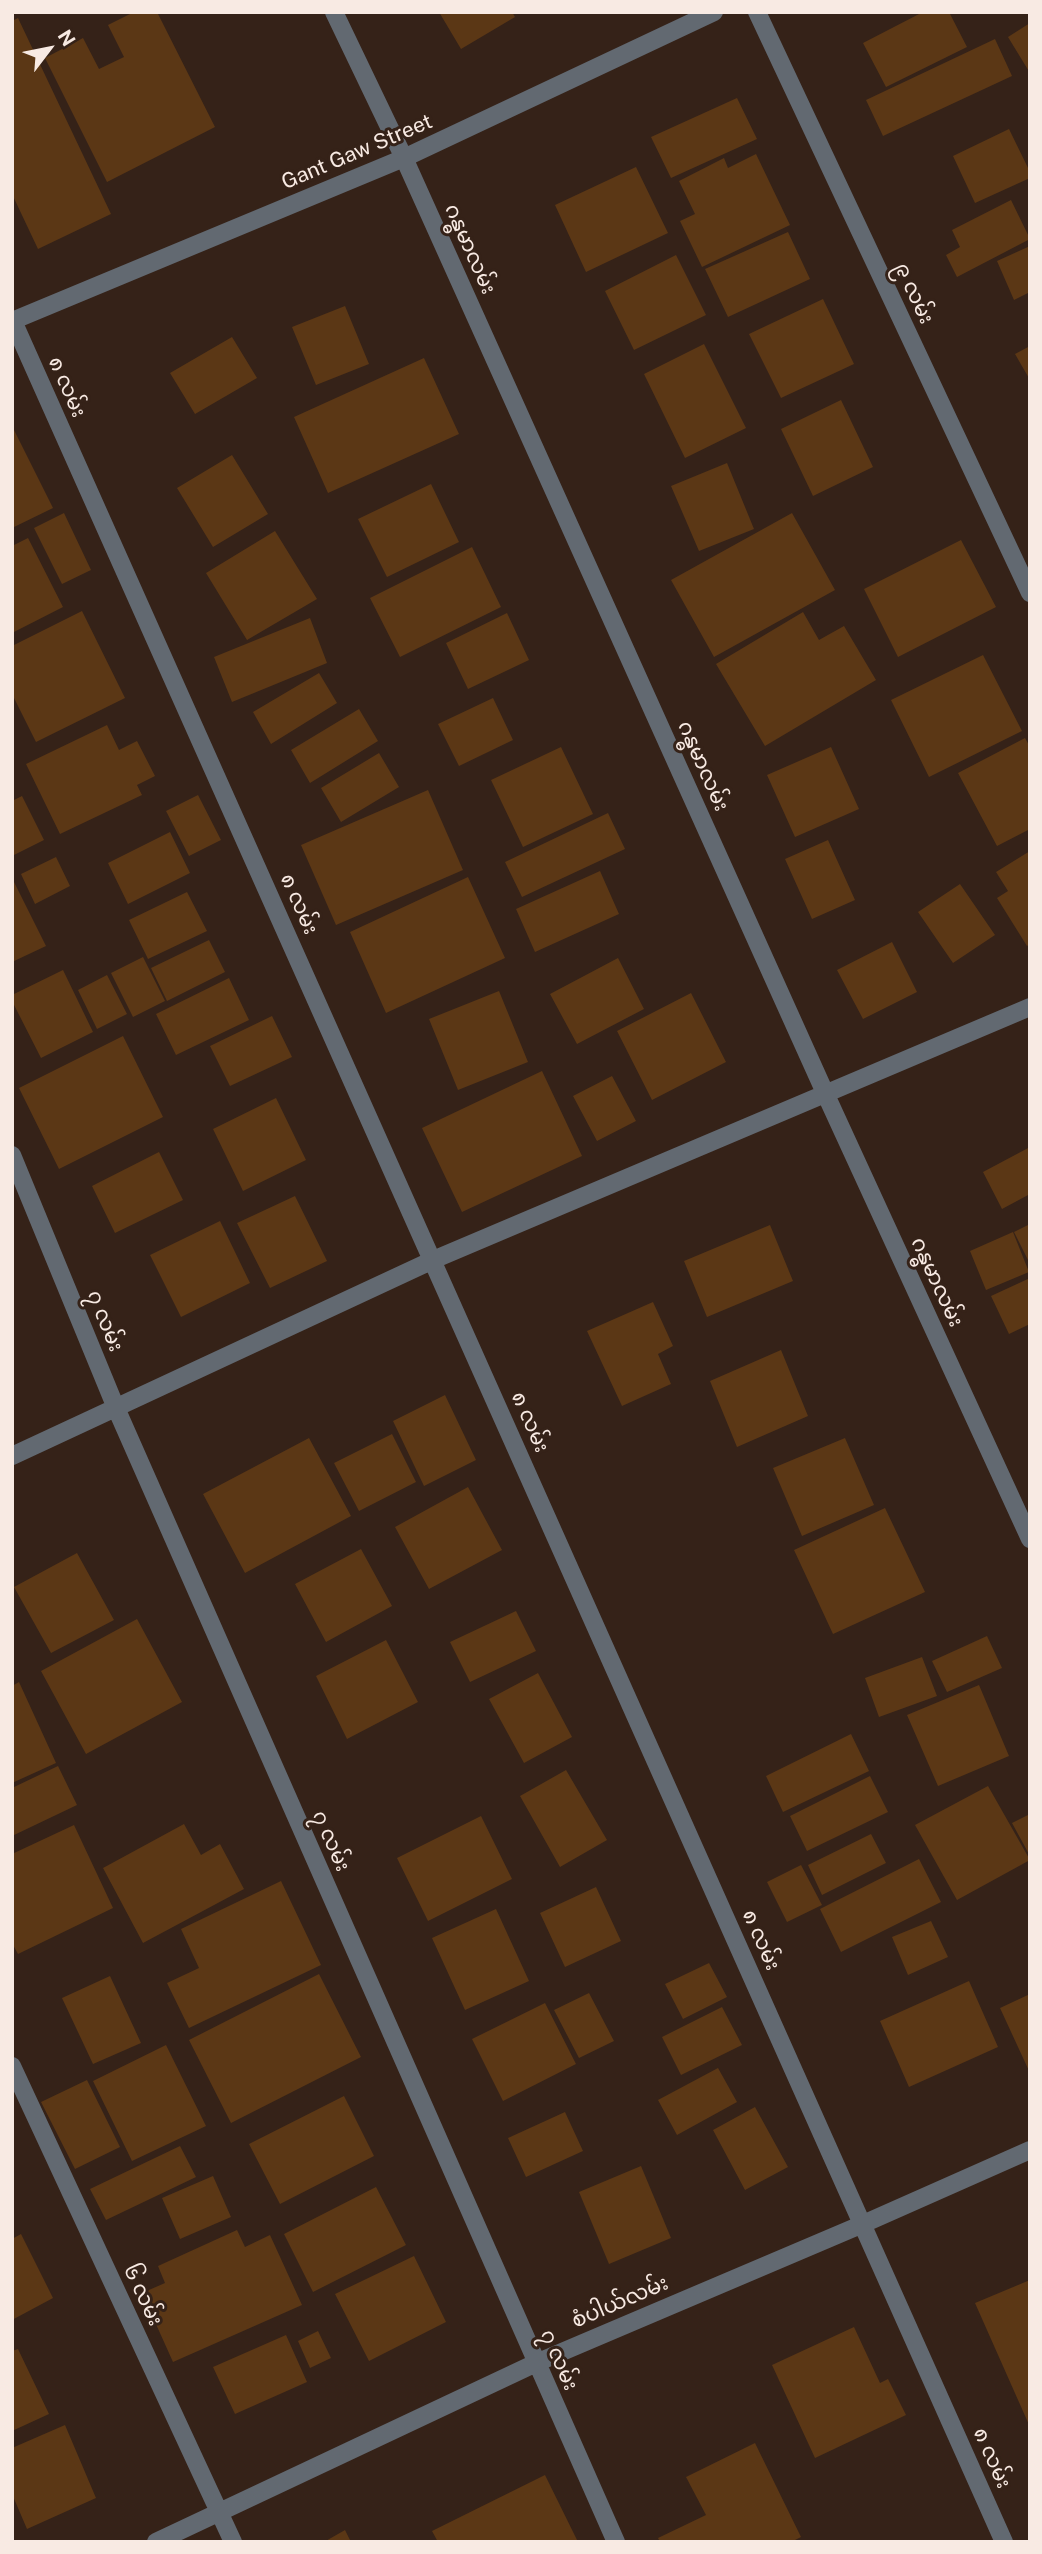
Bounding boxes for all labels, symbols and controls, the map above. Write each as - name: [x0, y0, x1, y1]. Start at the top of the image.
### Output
- north arrow: [14, 14, 84, 84]
- text: N: [54, 26, 80, 50]
- street label: Gant Gaw Street: [278, 109, 436, 195]
- street label: ဂန္ဓမာလမ်း: [439, 200, 501, 298]
- street label: ၉ လမ်း: [889, 258, 939, 328]
- street label: ၈ လမ်း: [42, 353, 92, 421]
- street label: ဂန္ဓမာလမ်း: [672, 717, 734, 815]
- street label: ၈ လမ်း: [274, 870, 324, 938]
- street label: ဂန္ဓမာလမ်း: [905, 1233, 969, 1331]
- street label: ၇ လမ်း: [81, 1287, 129, 1355]
- street label: ၈ လမ်း: [505, 1388, 555, 1456]
- street label: ၇ လမ်း: [307, 1807, 355, 1875]
- street label: ၈ လမ်း: [736, 1906, 786, 1974]
- street label: ၆ လမ်း: [118, 2260, 168, 2330]
- street label: စံပါယ်လမ်း: [568, 2270, 672, 2334]
- street label: ၇ လမ်း: [535, 2326, 583, 2394]
- street label: ၈ လမ်း: [967, 2424, 1017, 2492]

